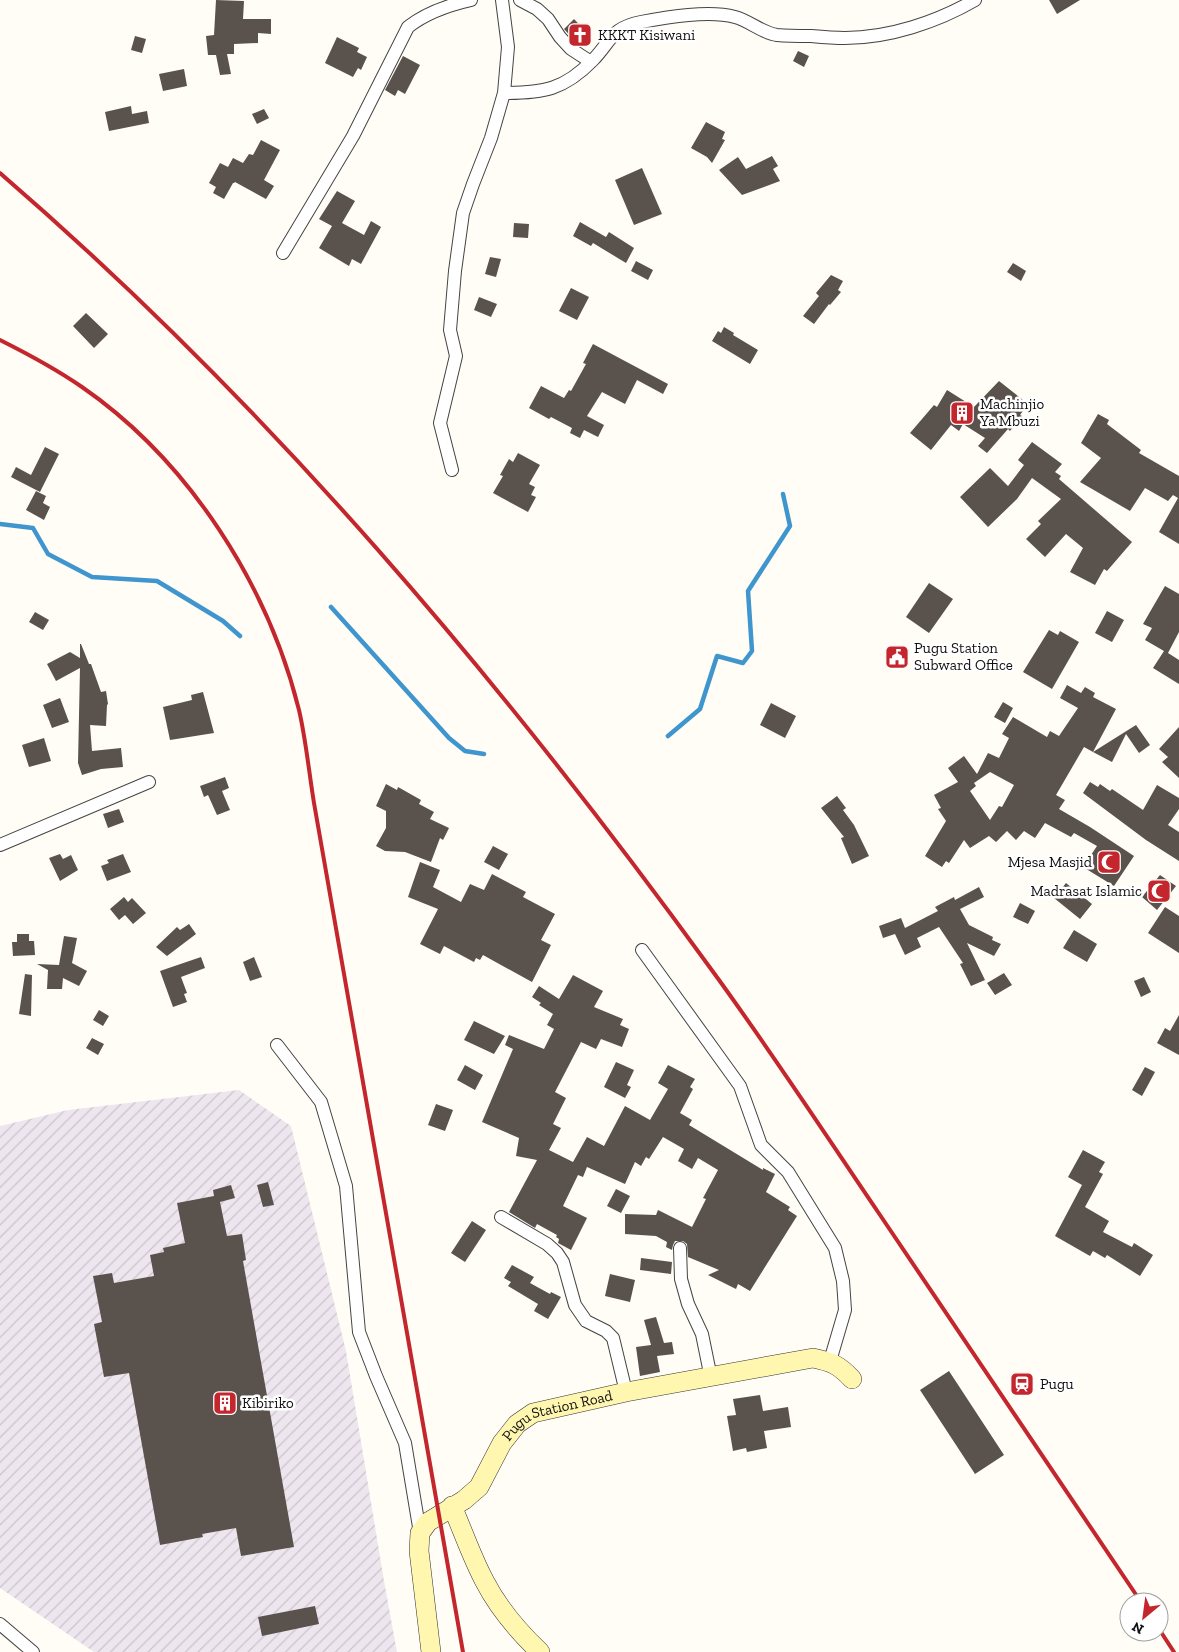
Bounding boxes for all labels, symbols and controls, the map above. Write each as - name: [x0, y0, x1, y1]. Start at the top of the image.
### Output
- church icon: KKKT Kisiwani: [567, 22, 593, 48]
- place label: KKKT Kisiwani: [598, 26, 695, 44]
- place label: Machinjio Ya Mbuzi: [979, 395, 1044, 430]
- building icon: Machinjio Ya Mbuzi: [949, 400, 975, 426]
- place label: Pugu Station Subward Office: [914, 639, 1013, 674]
- public building icon: Pugu Station Subward Office: [884, 644, 910, 670]
- mosque icon: Mjesa Masjid: [1096, 849, 1122, 875]
- place label: Mjesa Masjid: [1008, 853, 1093, 871]
- mosque icon: Madrasat Islamic: [1146, 878, 1172, 904]
- place label: Madrasat Islamic: [1031, 882, 1142, 900]
- station icon: Pugu: [1009, 1371, 1035, 1397]
- place label: Pugu: [1040, 1375, 1074, 1393]
- street label: Pugu Station Road: [498, 1386, 615, 1445]
- building icon: Kibiriko: [212, 1390, 238, 1416]
- place label: Kibiriko: [242, 1394, 294, 1412]
- north arrow: [1119, 1592, 1169, 1642]
- text: N: [1129, 1618, 1147, 1638]

